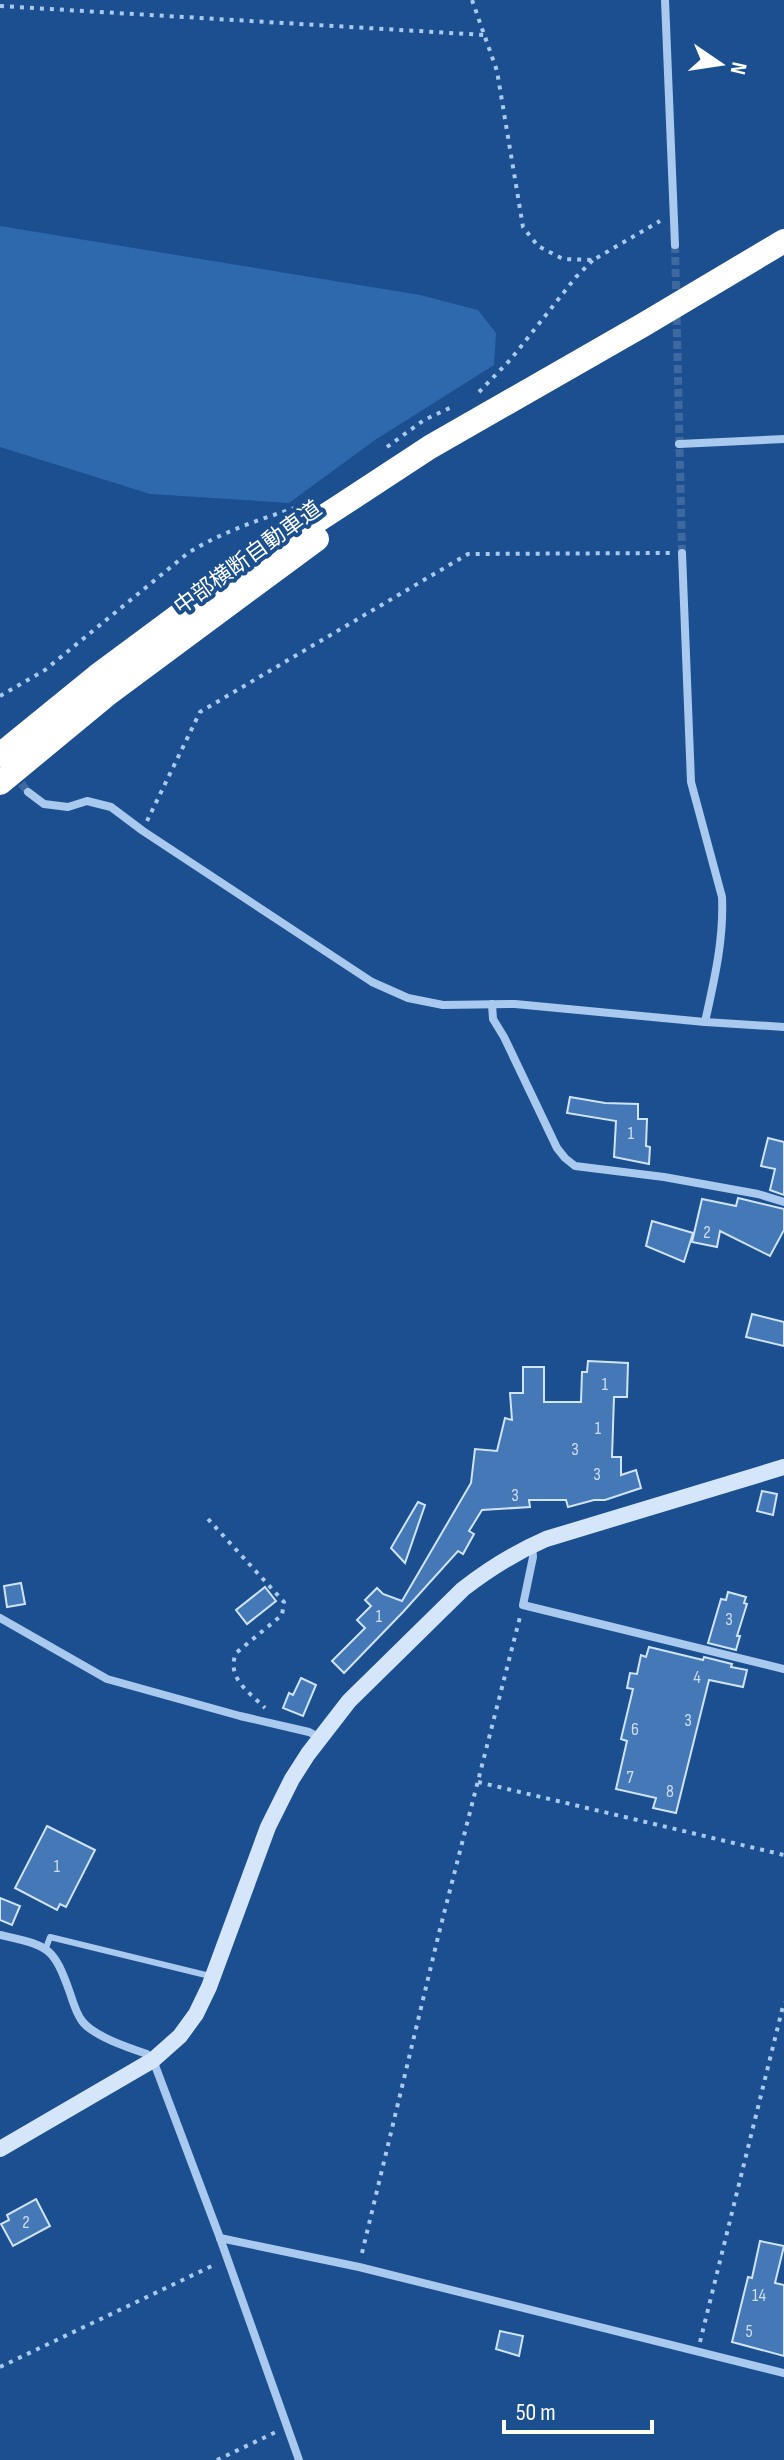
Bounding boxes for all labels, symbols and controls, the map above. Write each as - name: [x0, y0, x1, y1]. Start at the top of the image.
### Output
- north arrow: [680, 24, 760, 104]
- text: N: [724, 59, 753, 77]
- street label: 中部横断自動車道: [169, 495, 327, 621]
- house number: 1: [628, 1123, 635, 1144]
- house number: 2: [703, 1222, 711, 1243]
- house number: 1: [602, 1374, 609, 1395]
- house number: 1: [595, 1418, 602, 1439]
- house number: 3: [571, 1439, 579, 1460]
- house number: 3: [593, 1464, 601, 1485]
- house number: 3: [511, 1485, 519, 1506]
- house number: 1: [376, 1606, 383, 1627]
- house number: 3: [725, 1609, 733, 1630]
- house number: 4: [693, 1667, 701, 1688]
- house number: 3: [684, 1710, 692, 1731]
- house number: 6: [631, 1719, 639, 1740]
- house number: 7: [626, 1767, 634, 1788]
- house number: 8: [666, 1781, 674, 1802]
- house number: 1: [54, 1856, 61, 1877]
- house number: 2: [22, 2212, 30, 2233]
- house number: 14: [752, 2285, 766, 2306]
- house number: 5: [745, 2321, 753, 2342]
- scale bar: [504, 2384, 652, 2434]
- text: 50 m: [516, 2398, 556, 2427]

